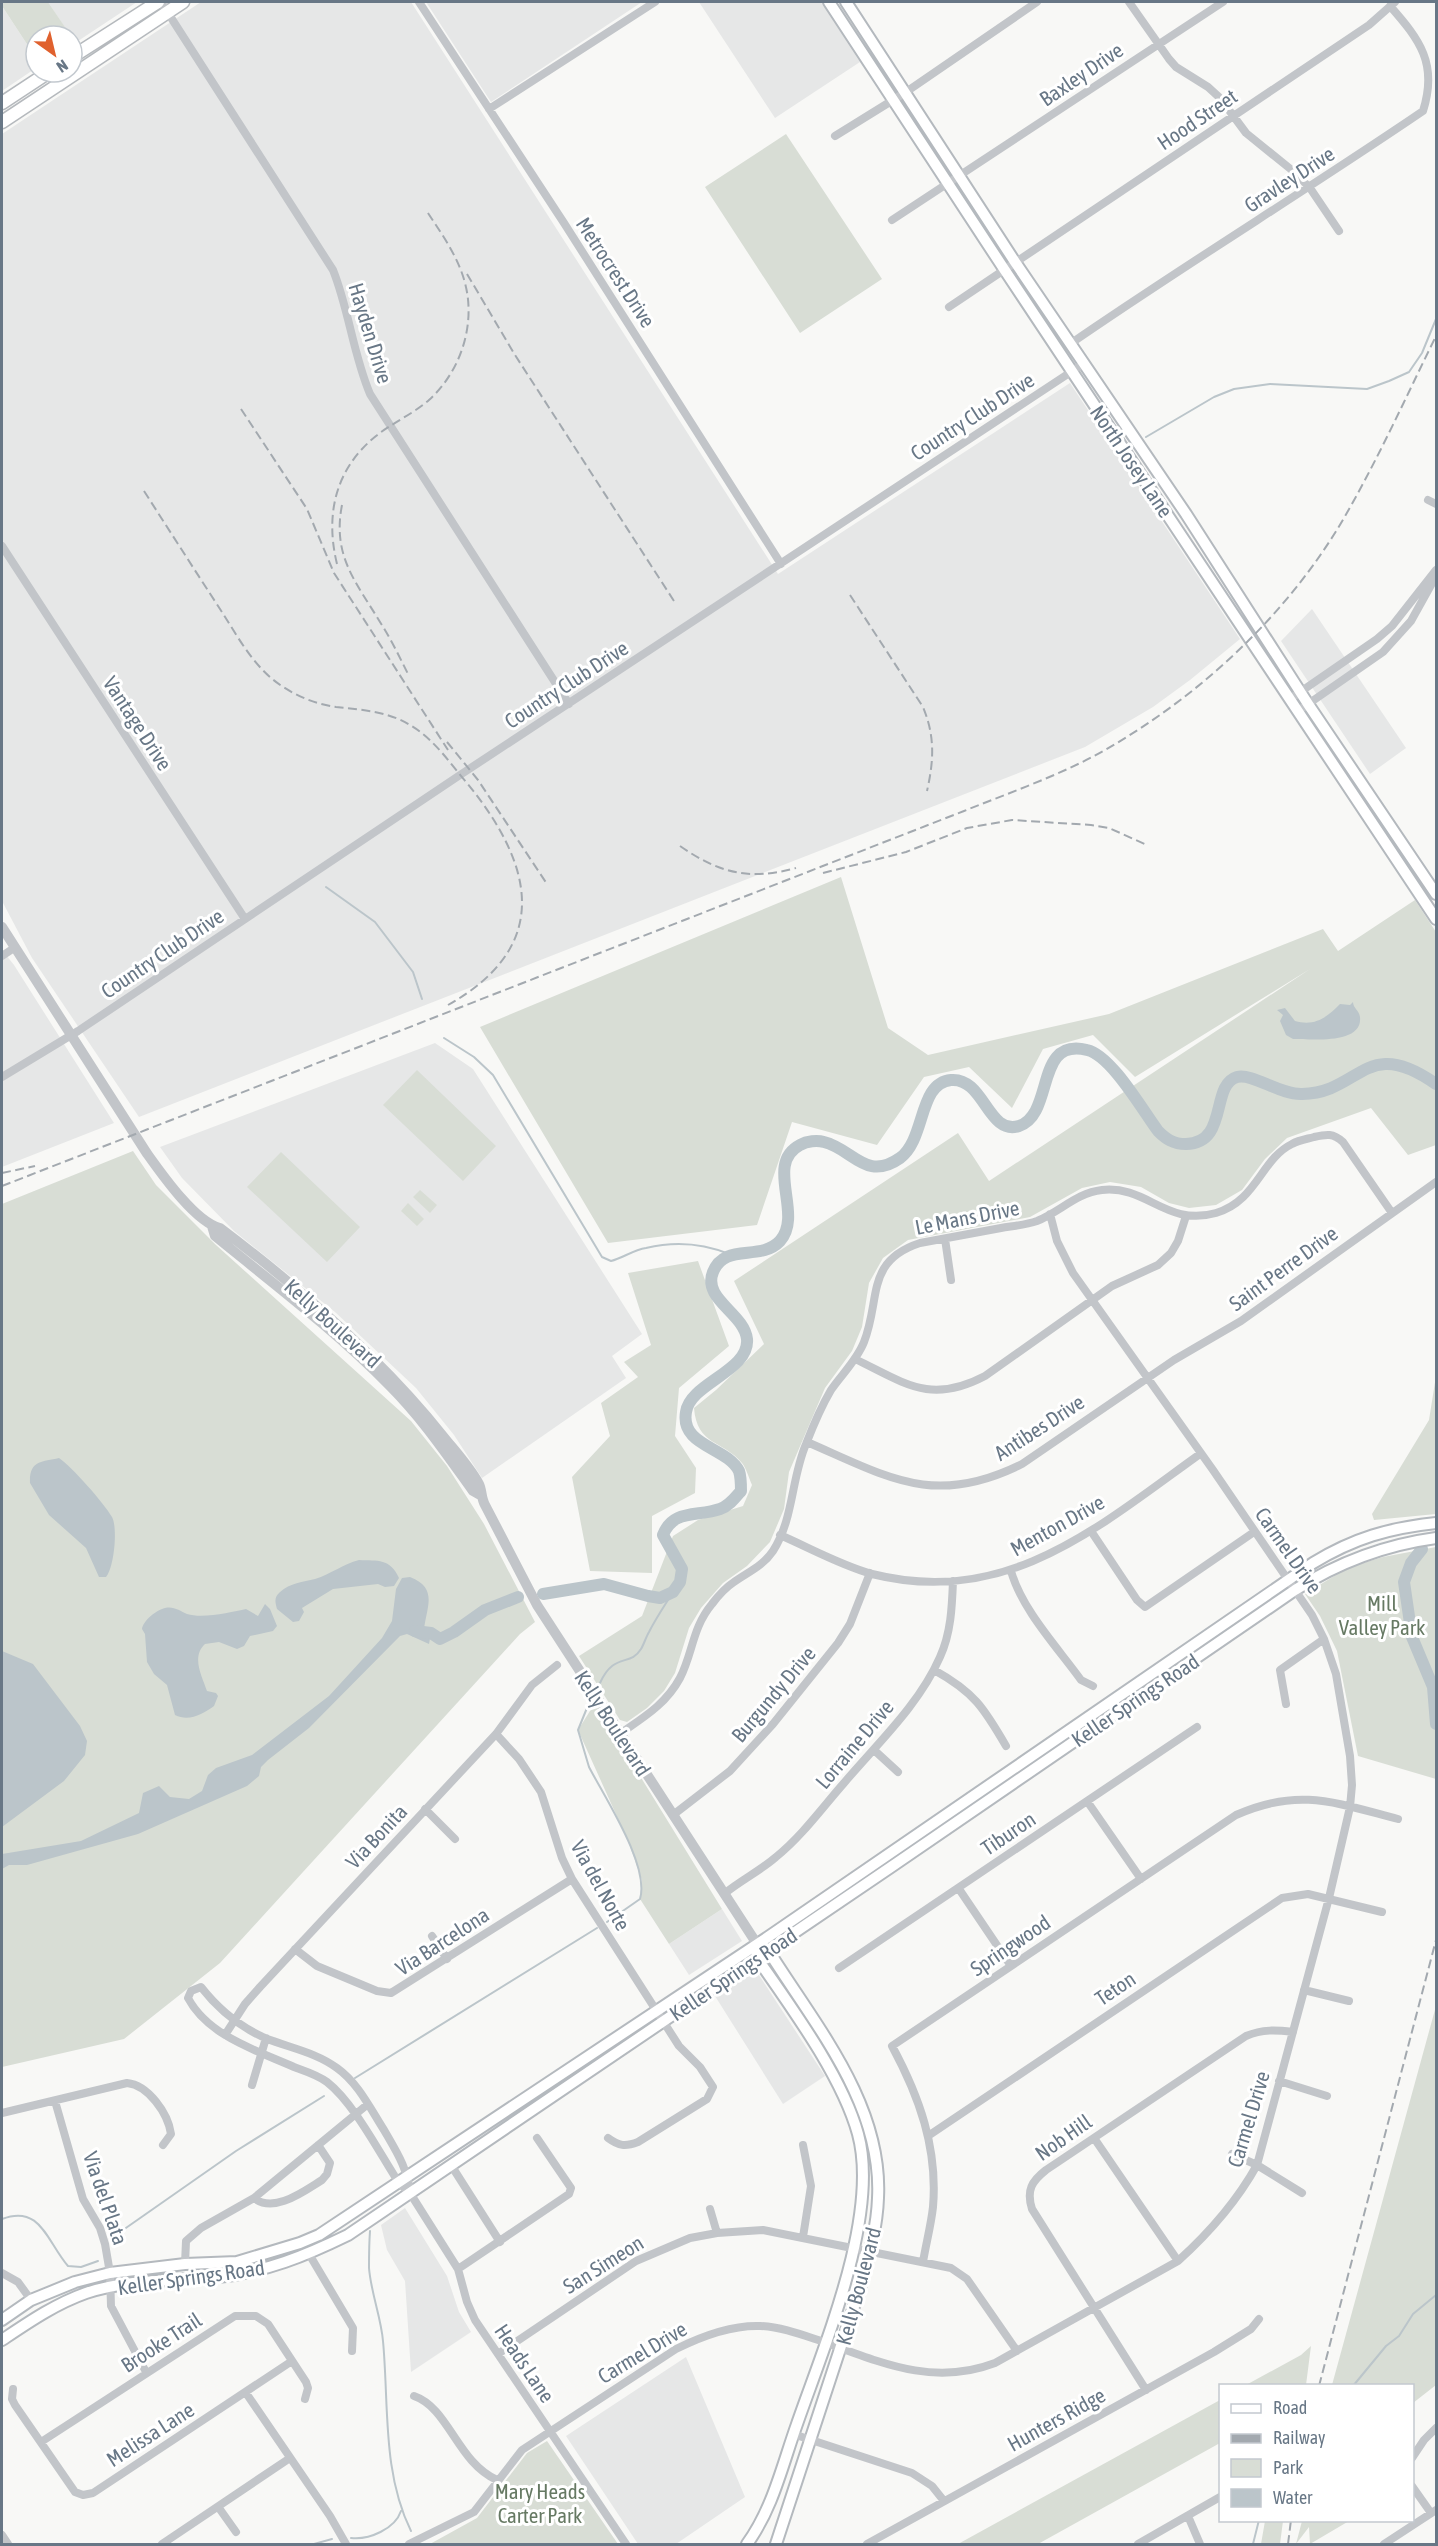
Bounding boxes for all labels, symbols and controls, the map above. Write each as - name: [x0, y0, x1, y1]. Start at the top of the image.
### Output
- north arrow: [24, 24, 84, 84]
- street label: Baxley Drive: [1035, 37, 1127, 111]
- text: N: [53, 56, 71, 77]
- street label: Hood Street: [1153, 84, 1241, 154]
- street label: Gravley Drive: [1240, 141, 1338, 217]
- street label: Metrocrest Drive: [572, 212, 660, 332]
- street label: Hayden Drive: [344, 280, 398, 386]
- street label: Country Club Drive: [906, 367, 1038, 465]
- street label: North Josey Lane: [1086, 400, 1178, 522]
- street label: Country Club Drive: [500, 635, 632, 733]
- street label: Vantage Drive: [99, 672, 177, 774]
- street label: Country Club Drive: [96, 903, 228, 1003]
- street label: Le Mans Drive: [913, 1195, 1021, 1239]
- street label: Saint Perre Drive: [1224, 1221, 1342, 1315]
- street label: Kelly Boulevard: [280, 1274, 386, 1372]
- street label: Antibes Drive: [990, 1389, 1088, 1465]
- street label: Menton Drive: [1006, 1489, 1108, 1561]
- street label: Carmel Drive: [1251, 1502, 1327, 1598]
- park label: Mill Valley Park: [1339, 1591, 1425, 1639]
- street label: Burgundy Drive: [726, 1641, 820, 1747]
- street label: Keller Springs Road: [1067, 1649, 1203, 1751]
- street label: Kelly Boulevard: [570, 1666, 656, 1780]
- street label: Lorraine Drive: [810, 1695, 898, 1793]
- street label: Via Bonita: [340, 1799, 412, 1873]
- street label: Tiburon: [976, 1806, 1040, 1860]
- street label: Via del Norte: [566, 1836, 636, 1934]
- street label: Via Barcelona: [391, 1902, 493, 1980]
- street label: Springwood: [966, 1910, 1054, 1980]
- street label: Keller Springs Road: [665, 1923, 801, 2025]
- street label: Teton: [1090, 1966, 1140, 2010]
- street label: Carmel Drive: [1222, 2068, 1274, 2170]
- street label: Nob Hill: [1030, 2109, 1096, 2165]
- street label: Via del Plata: [79, 2148, 133, 2248]
- street label: Kelly Boulevard: [831, 2225, 885, 2347]
- street label: San Simeon: [559, 2230, 647, 2298]
- street label: Keller Springs Road: [116, 2255, 266, 2299]
- street label: Brooke Trail: [116, 2307, 206, 2377]
- street label: Carmel Drive: [593, 2316, 691, 2388]
- street label: Heads Lane: [490, 2319, 560, 2407]
- street label: Hunters Ridge: [1003, 2382, 1109, 2456]
- legend: [1219, 2384, 1414, 2522]
- street label: Melissa Lane: [102, 2397, 198, 2471]
- text: Road: [1273, 2397, 1307, 2418]
- text: Railway: [1273, 2427, 1325, 2448]
- text: Park: [1273, 2457, 1303, 2478]
- park label: Mary Heads Carter Park: [495, 2479, 585, 2527]
- text: Water: [1273, 2487, 1313, 2508]

